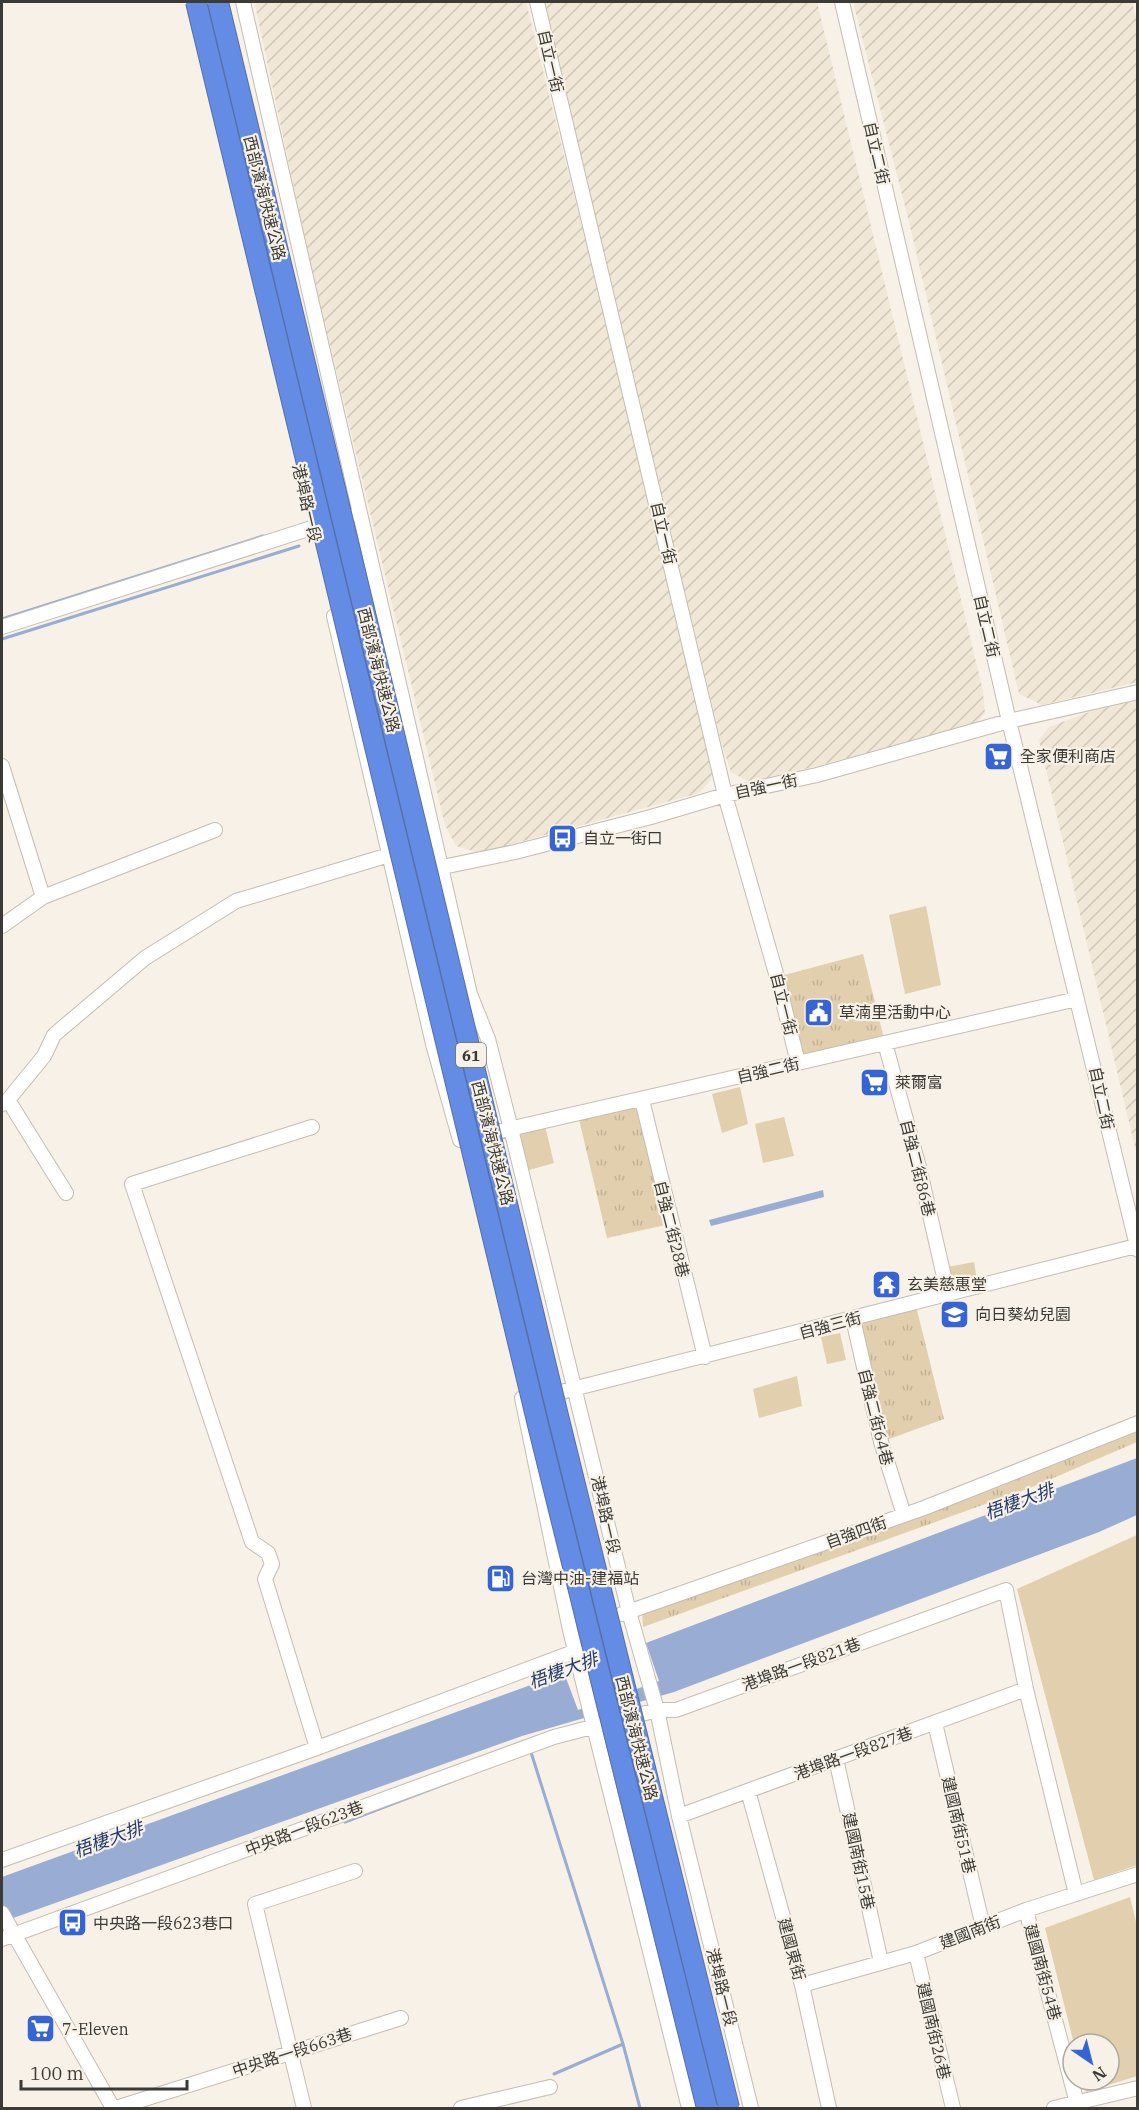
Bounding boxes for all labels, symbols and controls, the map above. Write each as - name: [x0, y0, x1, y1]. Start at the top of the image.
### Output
- street label: 自立一街: [534, 28, 568, 94]
- street label: 自立二街: [860, 120, 894, 186]
- street label: 西部濱海快速公路: [240, 133, 290, 263]
- street label: 港埠路一段: [288, 462, 326, 544]
- street label: 自立一街: [647, 500, 681, 566]
- street label: 自立二街: [970, 593, 1004, 659]
- street label: 西部濱海快速公路: [354, 605, 404, 735]
- supermarket icon: 全家便利商店: [983, 740, 1015, 772]
- place label: 全家便利商店: [1020, 746, 1116, 766]
- street label: 自強一街: [733, 770, 799, 802]
- bus stop icon: 自立一街口: [546, 822, 578, 854]
- place label: 自立一街口: [583, 828, 663, 848]
- street label: 自立一街: [767, 971, 801, 1037]
- public building icon: 草湳里活動中心: [802, 996, 834, 1028]
- place label: 草湳里活動中心: [839, 1002, 951, 1022]
- road number: 61: [456, 1043, 486, 1067]
- street label: 自強二街: [735, 1053, 801, 1087]
- street label: 自立二街: [1086, 1065, 1118, 1131]
- supermarket icon: 萊爾富: [858, 1066, 890, 1098]
- place label: 萊爾富: [895, 1072, 943, 1092]
- street label: 西部濱海快速公路: [468, 1078, 518, 1208]
- street label: 自強二街86巷: [896, 1117, 940, 1219]
- street label: 自強二街28巷: [650, 1178, 694, 1280]
- temple icon: 玄美慈惠堂: [870, 1268, 902, 1300]
- place label: 玄美慈惠堂: [907, 1274, 987, 1294]
- school or university icon: 向日葵幼兒園: [938, 1298, 970, 1330]
- place label: 向日葵幼兒園: [975, 1304, 1071, 1324]
- street label: 自強三街: [796, 1307, 864, 1343]
- street label: 自強二街64巷: [854, 1366, 898, 1468]
- street label: 港埠路一段: [587, 1474, 625, 1556]
- water label: 梧棲大排: [981, 1477, 1059, 1524]
- street label: 自強四街: [823, 1512, 889, 1552]
- fuel station icon: 台灣中油-建福站: [484, 1562, 516, 1594]
- place label: 台灣中油-建福站: [521, 1568, 639, 1588]
- street label: 港埠路一段821巷: [739, 1633, 863, 1695]
- water label: 梧棲大排: [525, 1646, 603, 1693]
- street label: 西部濱海快速公路: [612, 1673, 662, 1803]
- street label: 港埠路一段827巷: [791, 1722, 915, 1784]
- street label: 建國南街51巷: [938, 1774, 980, 1876]
- street label: 中央路一段623巷: [242, 1796, 366, 1860]
- street label: 建國南街15巷: [839, 1810, 879, 1912]
- water label: 梧棲大排: [70, 1815, 148, 1862]
- bus stop icon: 中央路一段623巷口: [56, 1907, 88, 1939]
- street label: 建國南街: [937, 1911, 1003, 1953]
- place label: 中央路一段623巷口: [93, 1913, 234, 1933]
- street label: 建國東街: [774, 1915, 810, 1983]
- street label: 建國南街54巷: [1021, 1922, 1065, 2022]
- street label: 港埠路一段: [703, 1946, 741, 2028]
- street label: 建國南街26巷: [913, 1980, 955, 2082]
- supermarket icon: 7-Eleven: [25, 2013, 57, 2045]
- place label: 7-Eleven: [62, 2019, 129, 2039]
- street label: 中央路一段663巷: [230, 2023, 354, 2081]
- north arrow: [1061, 2032, 1121, 2092]
- scale bar: [21, 2053, 188, 2091]
- text: 100 m: [30, 2062, 84, 2085]
- text: N: [1089, 2062, 1111, 2086]

